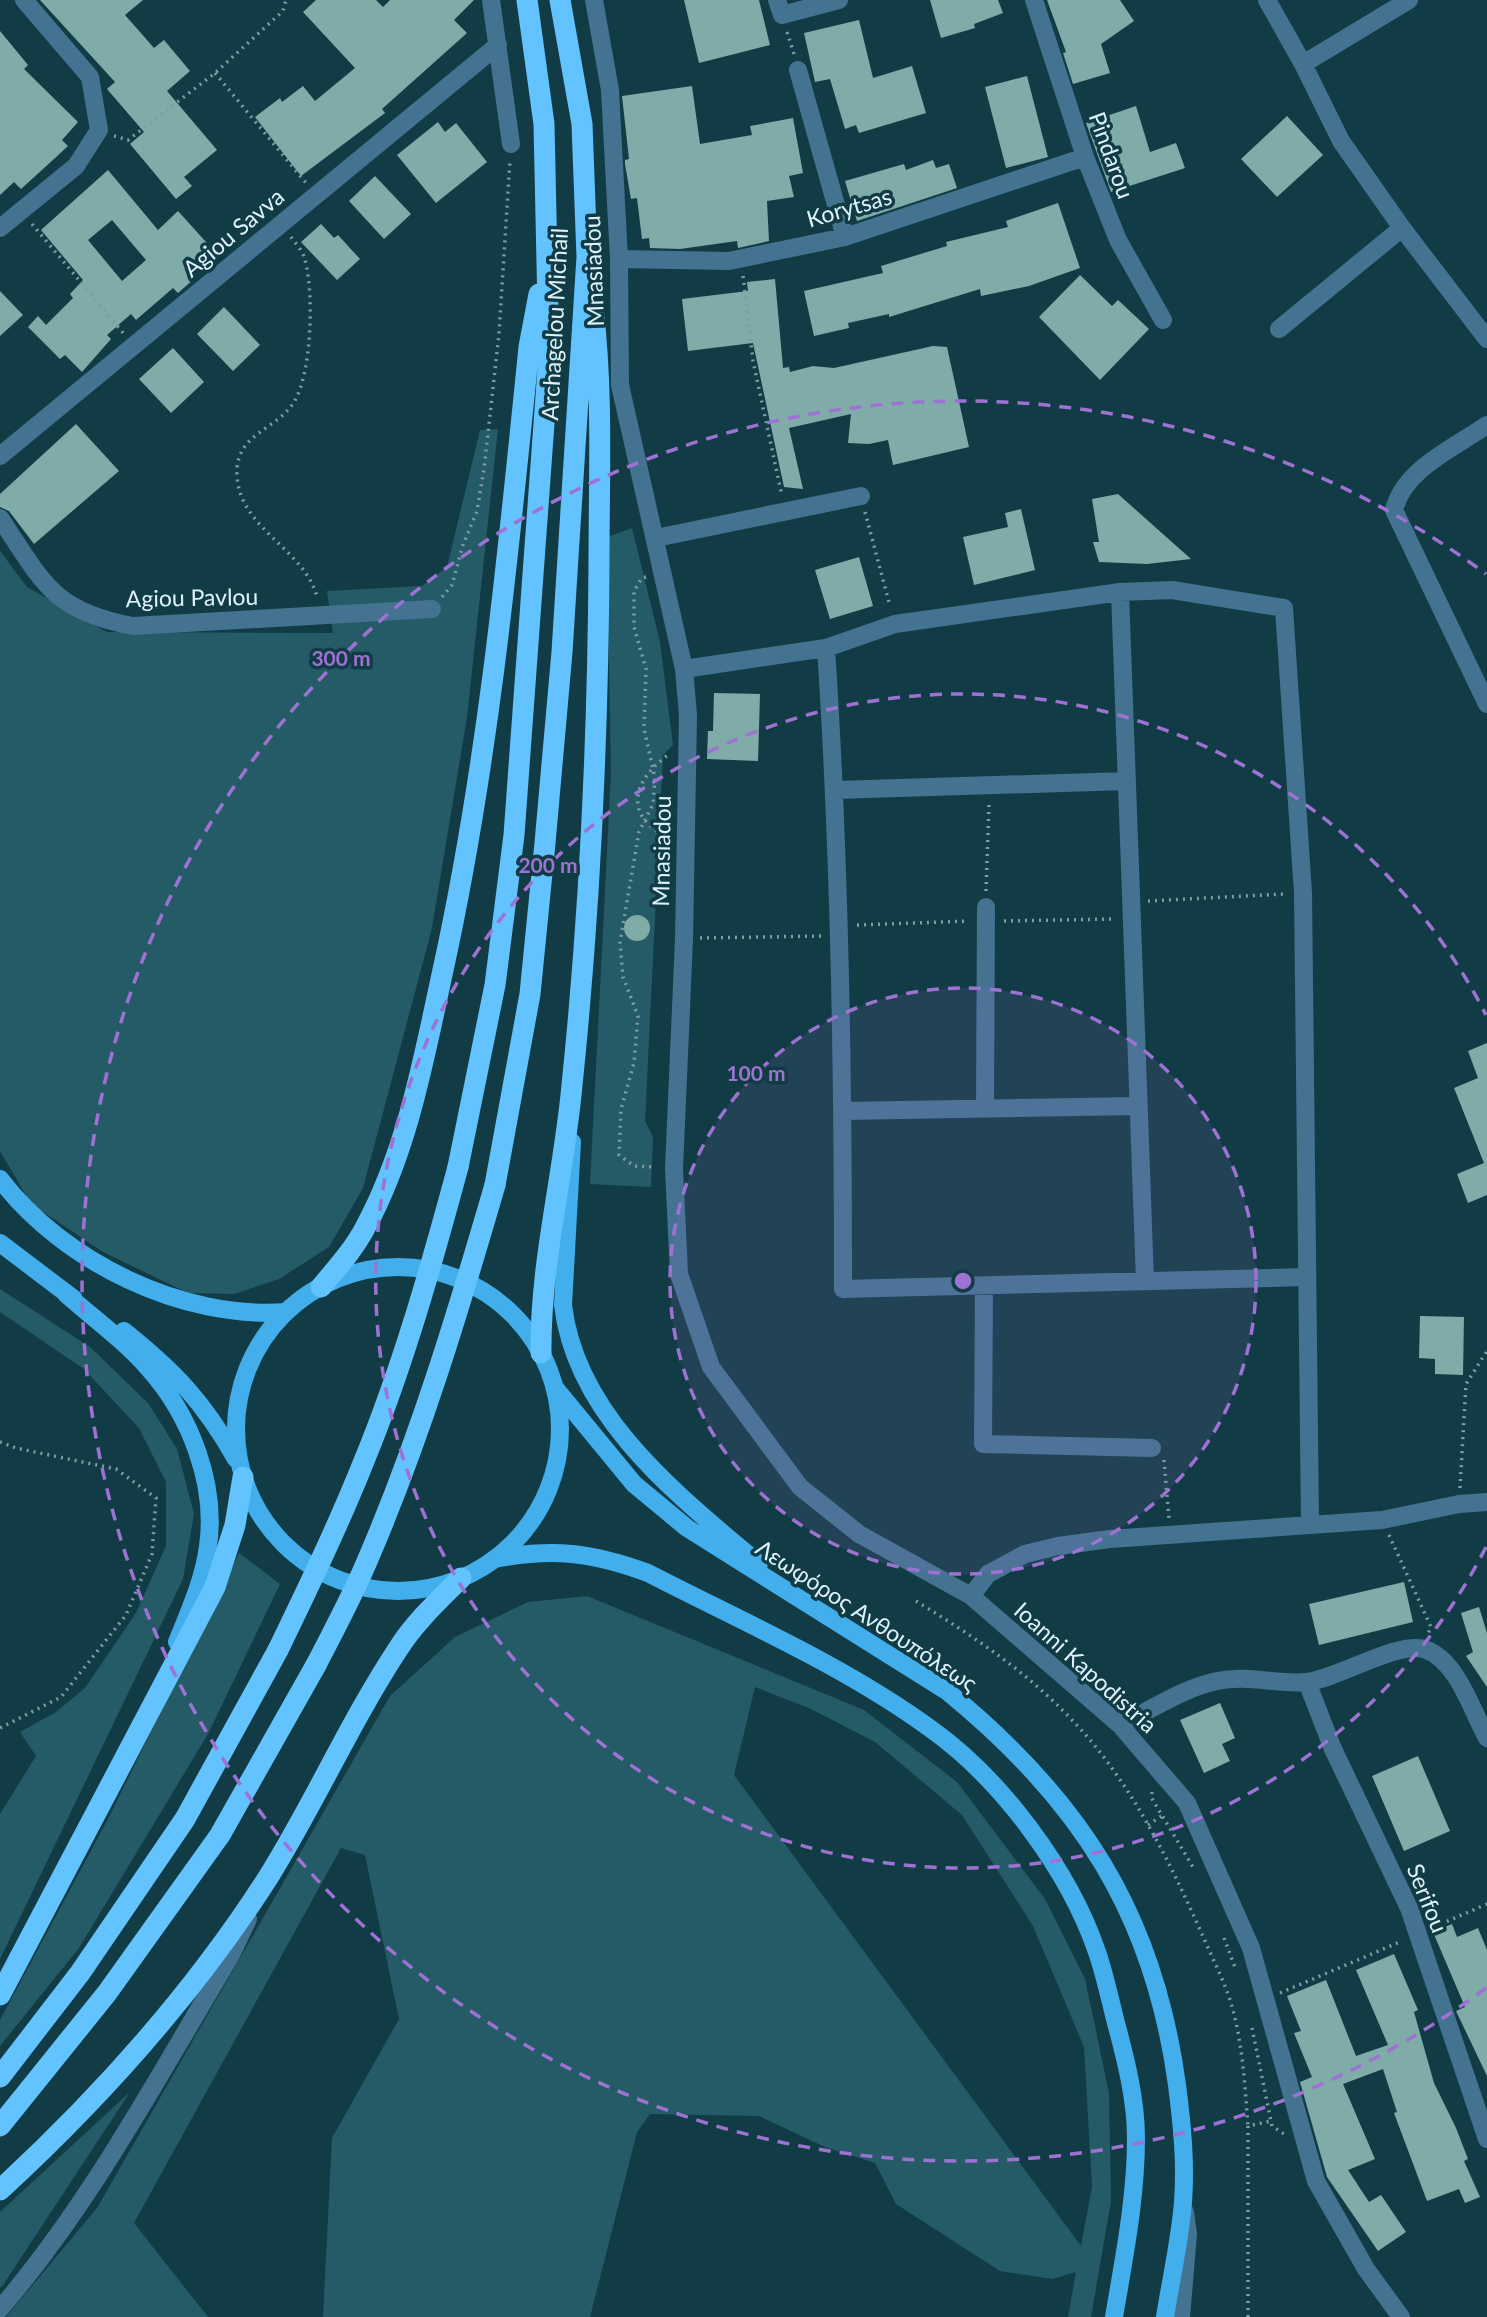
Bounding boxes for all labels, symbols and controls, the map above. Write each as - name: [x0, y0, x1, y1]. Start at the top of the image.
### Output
- street label: Pindarou: [1083, 108, 1141, 202]
- street label: Agiou Savva: [177, 182, 289, 282]
- street label: Korytsas: [803, 182, 895, 232]
- street label: Mnasiadou: [577, 215, 609, 327]
- street label: Archagelou Michail: [535, 227, 573, 421]
- street label: Agiou Pavlou: [125, 582, 259, 612]
- text: 300 m: [311, 645, 371, 670]
- street label: Mnasiadou: [646, 795, 676, 907]
- text: 200 m: [518, 852, 578, 877]
- text: 100 m: [726, 1060, 786, 1085]
- centre of rings: [951, 1269, 975, 1293]
- street label: Λεωφόρος Ανθουπόλεως: [751, 1533, 983, 1697]
- street label: Ioanni Kapodistria: [1009, 1596, 1163, 1738]
- street label: Serifou: [1402, 1859, 1454, 1937]

